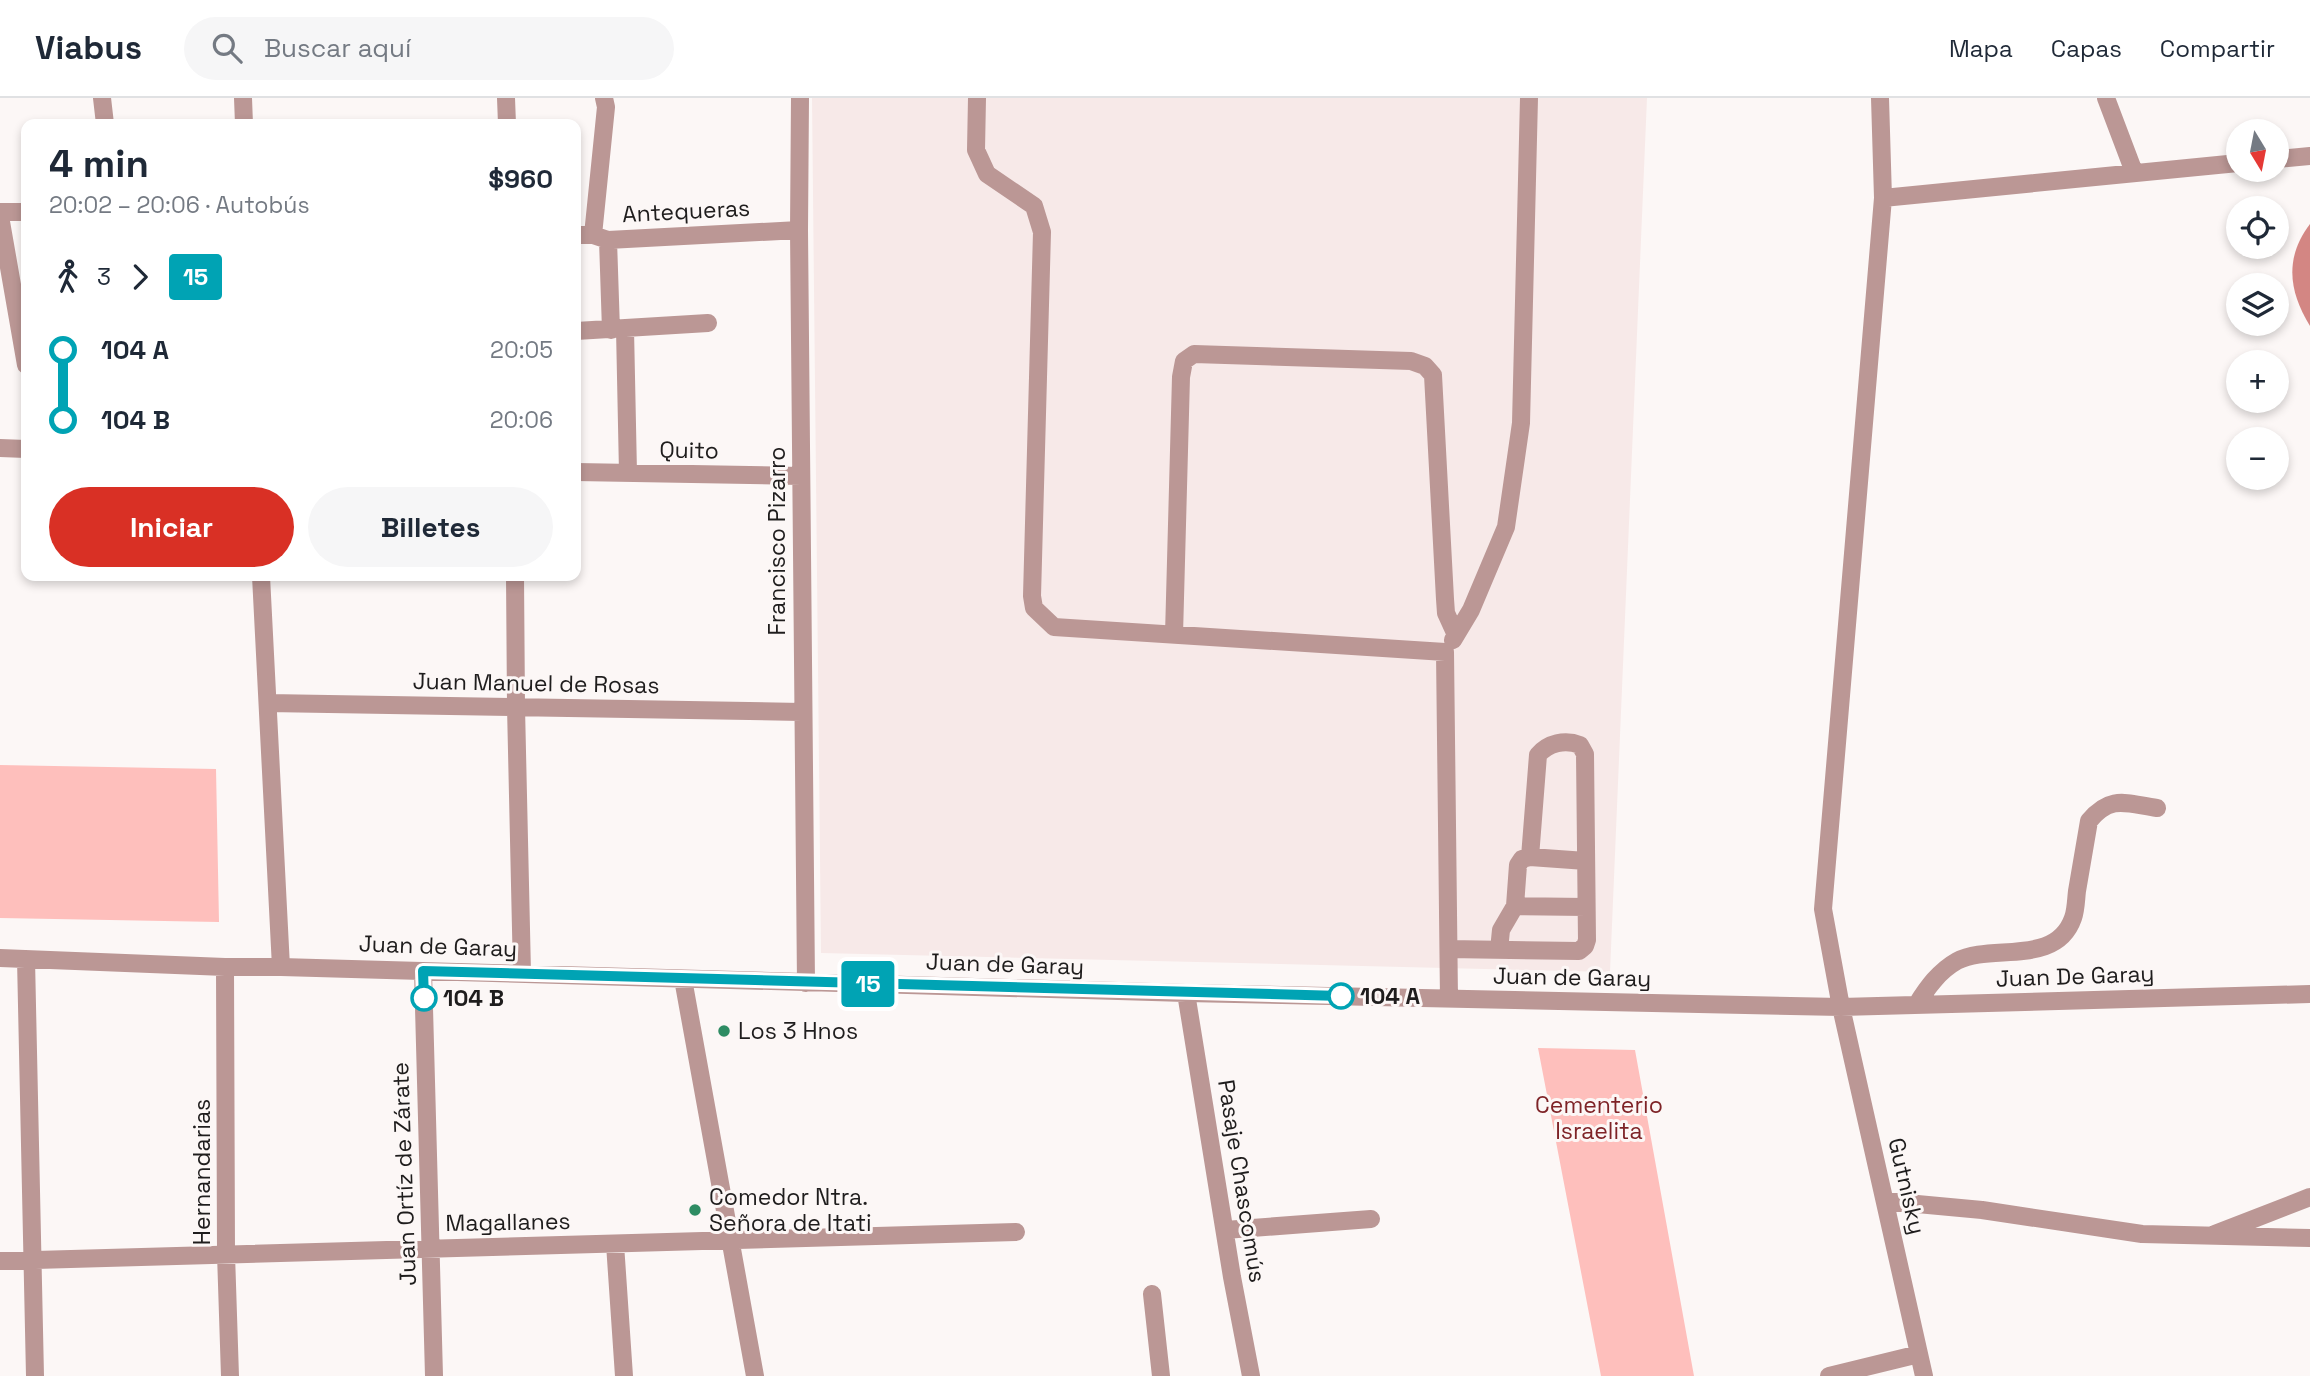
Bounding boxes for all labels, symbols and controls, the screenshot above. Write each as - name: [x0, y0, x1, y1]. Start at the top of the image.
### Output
- search box: [184, 17, 674, 80]
- text: Viabus: [35, 27, 142, 69]
- icon: search: [208, 29, 246, 67]
- text: Buscar aquí: [264, 31, 411, 65]
- text: Mapa: [1949, 33, 2013, 64]
- text: Capas: [2051, 33, 2122, 64]
- text: Compartir: [2160, 33, 2275, 64]
- north arrow: [2226, 119, 2289, 182]
- map controls: [2226, 119, 2289, 490]
- text: 4 min: [49, 140, 149, 188]
- text: $960: [488, 162, 553, 196]
- text: 20:02 – 20:06 · Autobús: [49, 190, 310, 220]
- street label: Antequeras: [621, 193, 751, 229]
- button: locate: [2226, 196, 2289, 259]
- icon: walk: [49, 258, 87, 296]
- icon: forward: [121, 258, 159, 296]
- text: 15: [183, 261, 208, 292]
- text: 3: [97, 262, 111, 292]
- button: layers: [2226, 273, 2289, 336]
- text: 104 A: [101, 333, 169, 367]
- text: 20:05: [490, 335, 553, 365]
- button: +: [2226, 350, 2289, 413]
- text: 104 B: [101, 403, 170, 437]
- text: 20:06: [490, 405, 553, 435]
- button: −: [2226, 427, 2289, 490]
- street label: Quito: [659, 434, 719, 466]
- street label: Francisco Pizarro: [762, 446, 792, 636]
- button: Iniciar: [49, 487, 294, 567]
- button: Billetes: [308, 487, 553, 567]
- street label: Juan Manuel de Rosas: [412, 666, 660, 700]
- street label: Juan de Garay: [358, 928, 518, 964]
- street label: Juan de Garay: [925, 946, 1085, 982]
- street label: Juan De Garay: [1995, 958, 2155, 994]
- line badge: 15: [836, 961, 900, 1007]
- street label: Juan de Garay: [1493, 961, 1651, 993]
- text: 15: [855, 968, 881, 999]
- place label: 104 A: [1360, 981, 1420, 1011]
- place label: 104 B: [443, 983, 504, 1013]
- marker: 104 A: [1328, 983, 1354, 1009]
- marker: 104 B: [411, 985, 437, 1011]
- place label: Los 3 Hnos: [738, 1016, 858, 1046]
- marker: Los 3 Hnos: [716, 1023, 732, 1039]
- street label: Juan Ortíz de Zárate: [385, 1062, 423, 1286]
- street label: Pasaje Chascomús: [1211, 1077, 1273, 1285]
- park label: Cementerio Israelita: [1535, 1090, 1663, 1146]
- street label: Hernandarias: [187, 1099, 217, 1245]
- street label: Gutnisky: [1881, 1135, 1933, 1237]
- place label: Comedor Ntra. Señora de Itati: [709, 1182, 872, 1238]
- marker: Comedor Ntra. Señora de Itati: [687, 1202, 703, 1218]
- street label: Magallanes: [445, 1206, 571, 1238]

